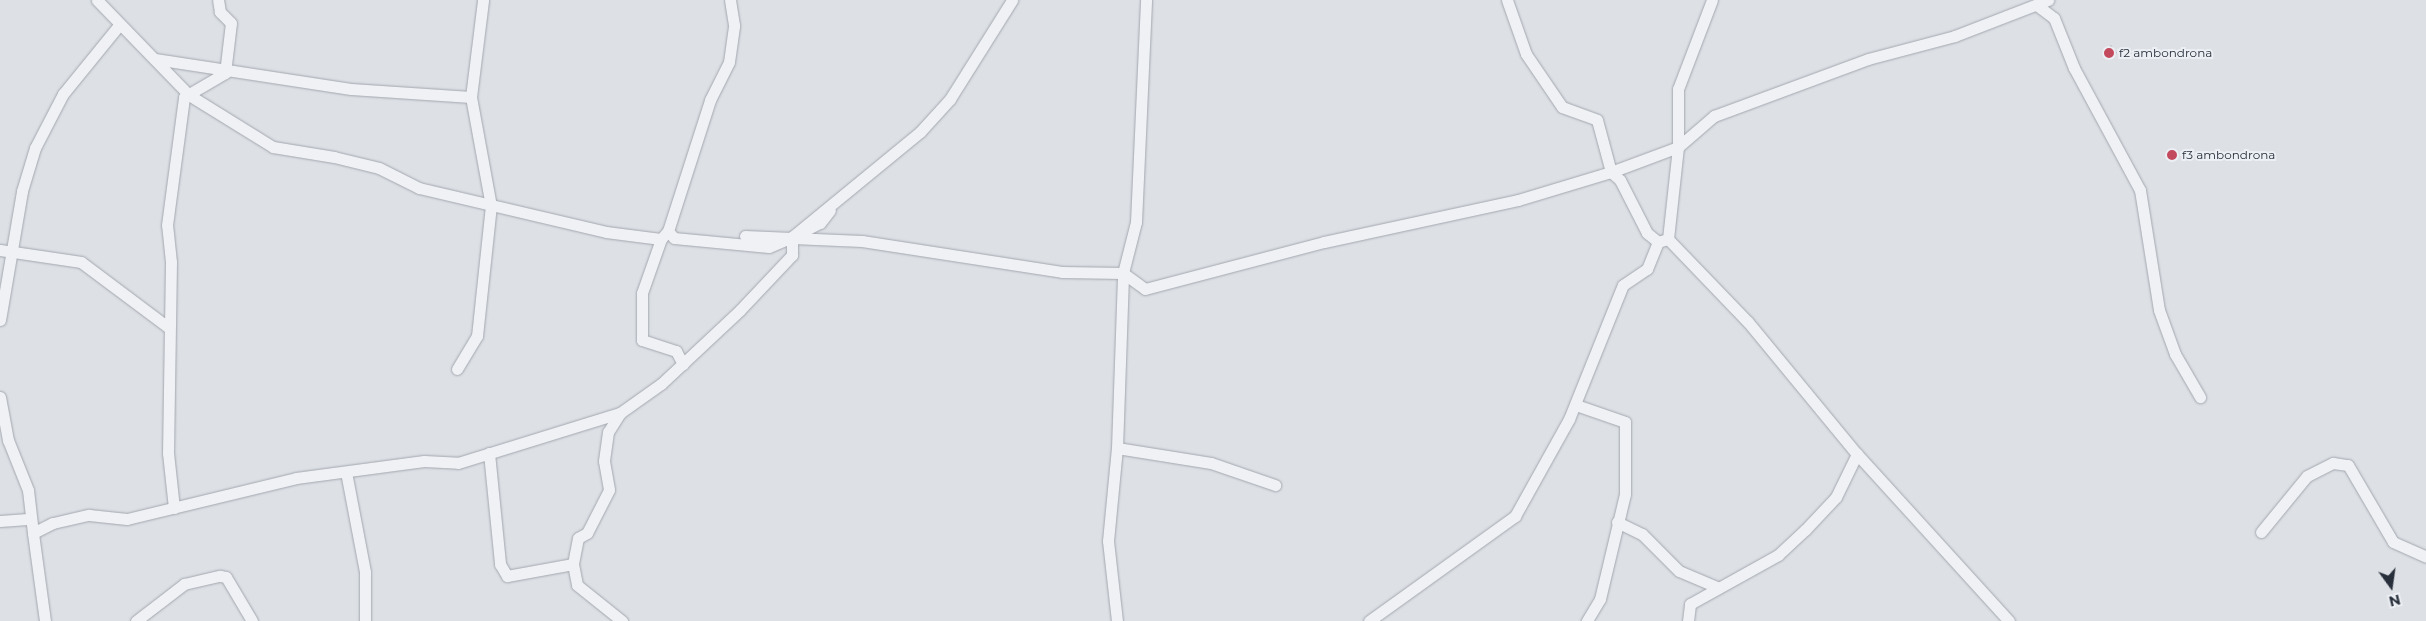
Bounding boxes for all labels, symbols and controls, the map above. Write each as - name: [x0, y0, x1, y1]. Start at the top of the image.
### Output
- place label: f2 ambondrona: [2119, 46, 2212, 60]
- marker: f2 ambondrona: [2103, 47, 2115, 59]
- place label: f3 ambondrona: [2182, 148, 2275, 162]
- marker: f3 ambondrona: [2166, 149, 2178, 161]
- north arrow: [2366, 561, 2416, 611]
- text: N: [2387, 590, 2402, 611]

